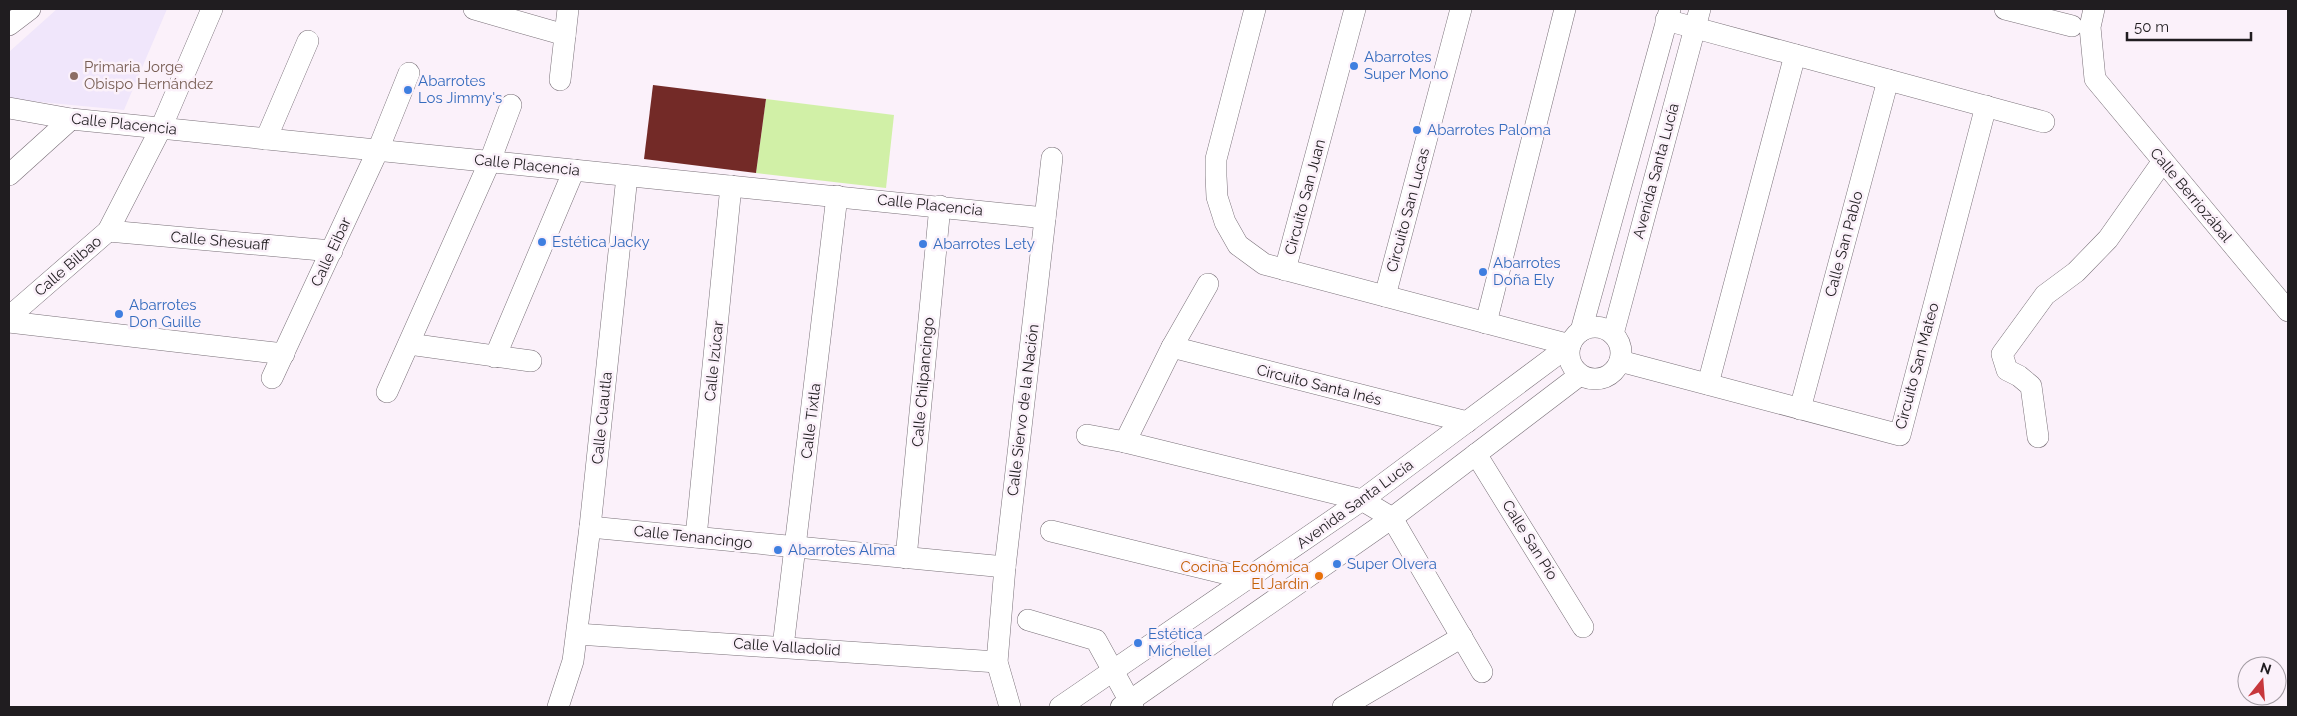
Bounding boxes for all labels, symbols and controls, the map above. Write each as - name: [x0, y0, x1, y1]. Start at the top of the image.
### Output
- scale bar: [2127, 10, 2251, 42]
- text: 50 m: [2134, 18, 2169, 36]
- place label: Abarrotes Super Mono: [1364, 48, 1449, 83]
- place label: Primaria Jorge Obispo Hernández: [84, 58, 213, 93]
- marker: Abarrotes Super Mono: [1348, 60, 1360, 72]
- marker: Primaria Jorge Obispo Hernández: [68, 70, 80, 82]
- place label: Abarrotes Los Jimmy's: [418, 72, 502, 107]
- marker: Abarrotes Los Jimmy's: [402, 84, 414, 96]
- street label: Avenida Santa Lucía: [1629, 101, 1683, 241]
- street label: Calle Placencia: [70, 109, 178, 139]
- place label: Abarrotes Paloma: [1427, 121, 1551, 139]
- marker: Abarrotes Paloma: [1411, 124, 1423, 136]
- street label: Circuito San Juan: [1281, 137, 1329, 257]
- street label: Calle Berriozábal: [2146, 144, 2236, 247]
- street label: Circuito San Lucas: [1383, 146, 1433, 274]
- street label: Calle Placencia: [473, 150, 581, 180]
- street label: Calle San Pablo: [1821, 189, 1867, 299]
- street label: Calle Placencia: [876, 190, 984, 220]
- street label: Calle Eibar: [307, 214, 355, 289]
- street label: Calle Shesuaff: [170, 228, 270, 254]
- street label: Calle Bilbao: [31, 232, 105, 300]
- place label: Estética Jacky: [552, 233, 650, 251]
- place label: Abarrotes Lety: [933, 235, 1035, 253]
- marker: Estética Jacky: [536, 236, 548, 248]
- marker: Abarrotes Lety: [917, 238, 929, 250]
- place label: Abarrotes Doña Ely: [1493, 254, 1561, 289]
- marker: Abarrotes Doña Ely: [1477, 266, 1489, 278]
- place label: Abarrotes Don Guille: [129, 296, 201, 331]
- street label: Circuito San Mateo: [1891, 301, 1943, 431]
- marker: Abarrotes Don Guille: [113, 308, 125, 320]
- street label: Calle Chilpancingo: [908, 316, 938, 448]
- street label: Calle Izúcar: [701, 319, 727, 402]
- street label: Calle Siervo de la Nación: [1004, 323, 1042, 497]
- street label: Circuito Santa Inés: [1255, 361, 1383, 409]
- street label: Calle Cuautla: [588, 371, 616, 465]
- street label: Calle Tixtla: [797, 382, 825, 460]
- street label: Avenida Santa Lucía: [1293, 456, 1417, 552]
- street label: Calle San Pío: [1498, 497, 1562, 583]
- street label: Calle Tenancingo: [633, 522, 753, 552]
- place label: Abarrotes Alma: [788, 541, 895, 559]
- marker: Abarrotes Alma: [772, 544, 784, 556]
- place label: Super Olvera: [1347, 555, 1437, 573]
- place label: Cocina Económica El Jardin: [1180, 558, 1309, 593]
- marker: Super Olvera: [1331, 558, 1343, 570]
- marker: Cocina Económica El Jardin: [1313, 570, 1325, 582]
- place label: Estética Michellel: [1148, 625, 1212, 660]
- street label: Calle Valladolid: [733, 634, 841, 660]
- marker: Estética Michellel: [1132, 637, 1144, 649]
- north arrow: [2237, 656, 2287, 706]
- text: N: [2258, 659, 2273, 678]

